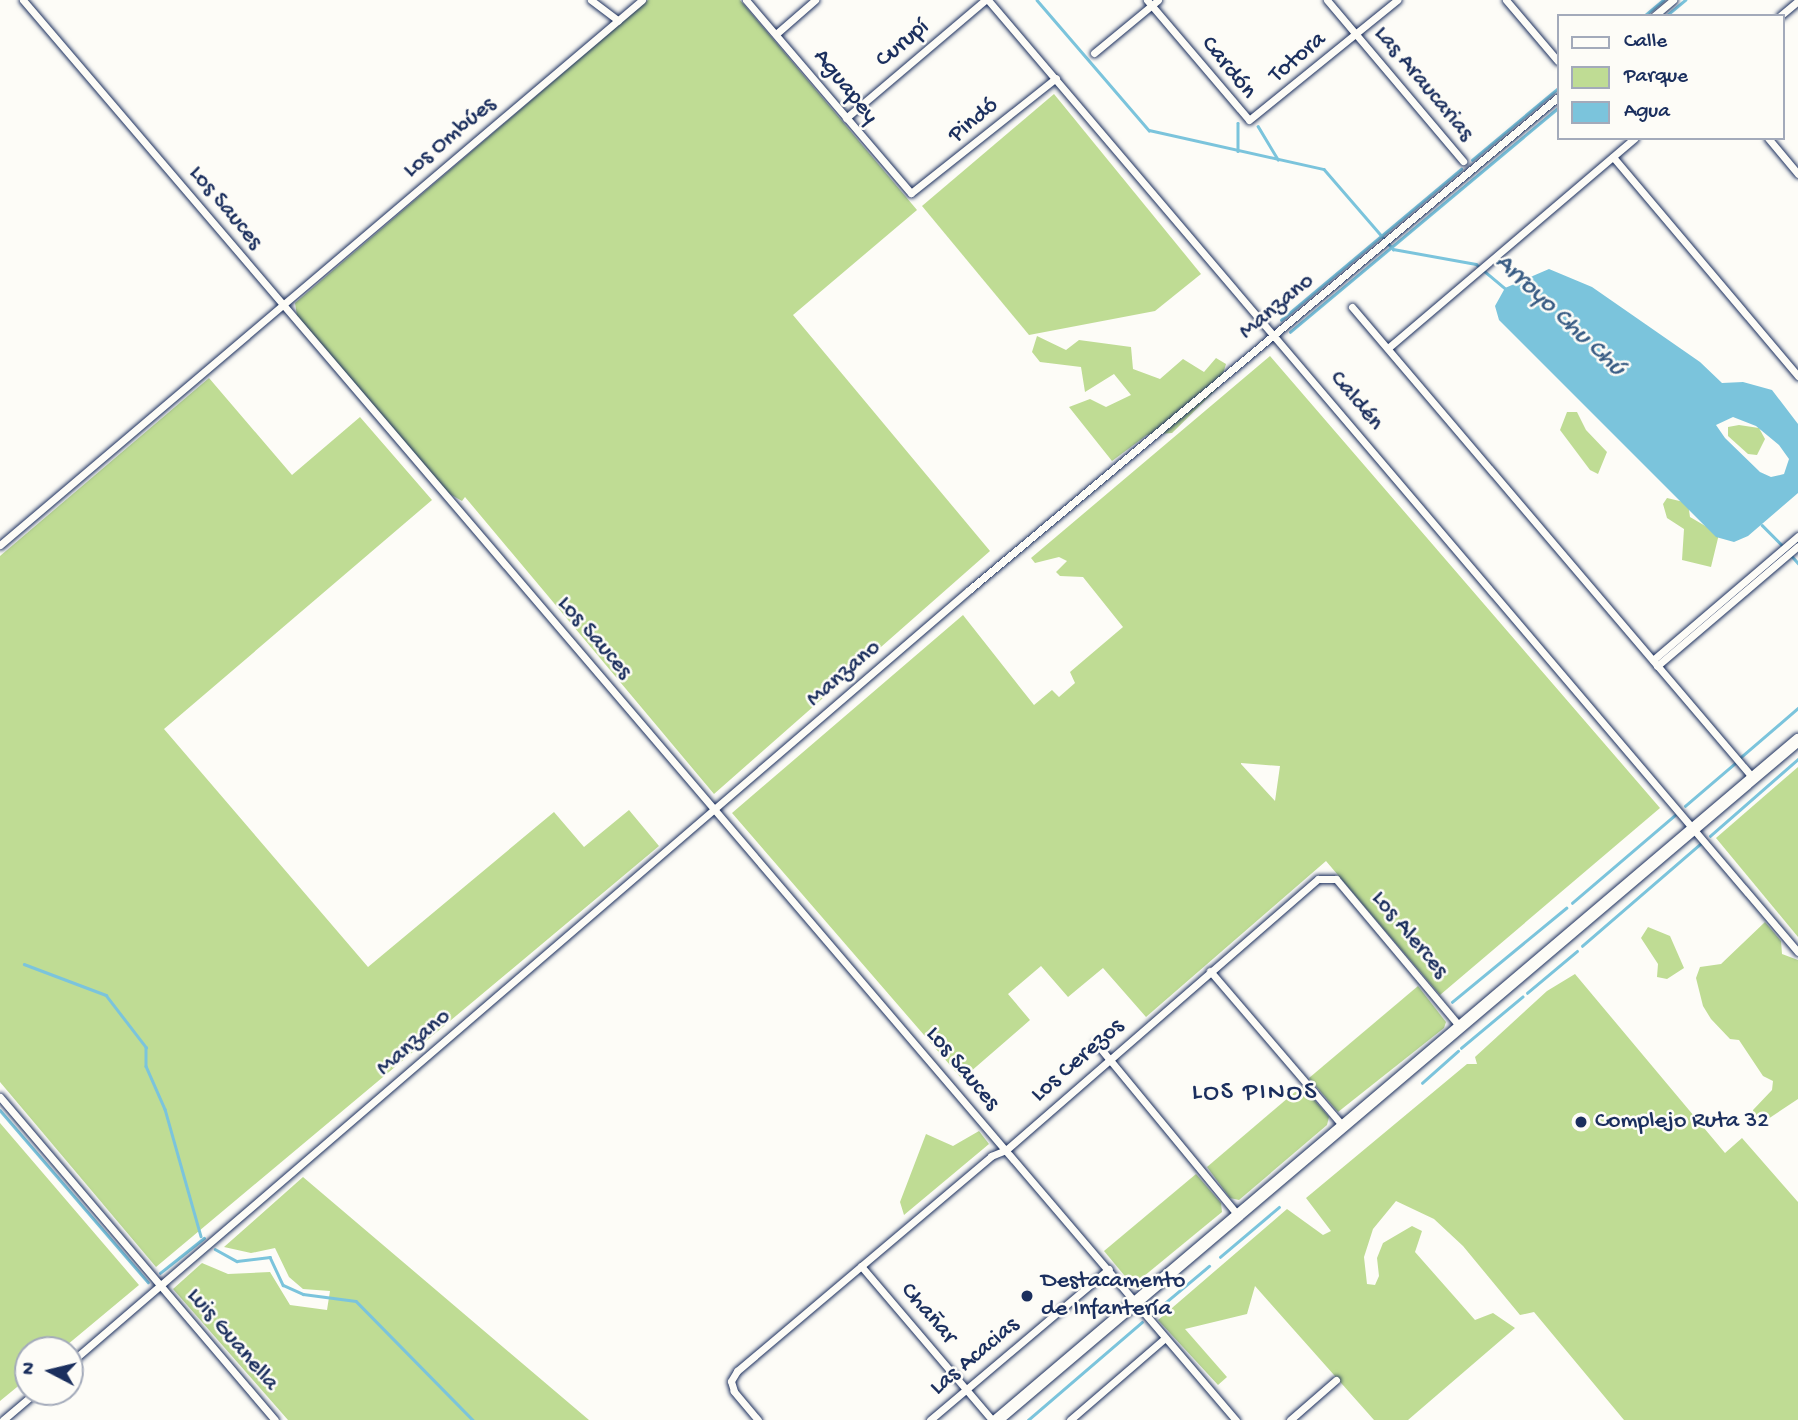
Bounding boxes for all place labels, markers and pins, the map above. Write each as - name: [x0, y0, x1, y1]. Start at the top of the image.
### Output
- place label: Complejo Ruta 32: [1595, 1108, 1769, 1136]
- marker: Complejo Ruta 32: [1573, 1114, 1589, 1130]
- place label: Destacamento de Infantería: [1041, 1268, 1186, 1324]
- marker: Destacamento de Infantería: [1019, 1288, 1035, 1304]

